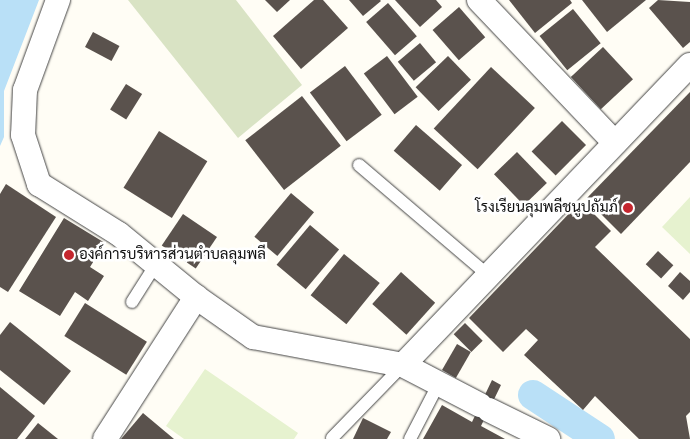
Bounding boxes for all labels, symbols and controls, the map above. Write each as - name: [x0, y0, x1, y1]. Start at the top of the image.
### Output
- place label: โรงเรียนลุมพลีชนูปถัมภ์: [475, 199, 618, 217]
- marker: โรงเรียนลุมพลีชนูปถัมภ์: [622, 202, 634, 214]
- place label: องค์การบริหารส่วนตำบลลุมพลี: [79, 246, 266, 264]
- marker: องค์การบริหารส่วนตำบลลุมพลี: [63, 249, 75, 261]

